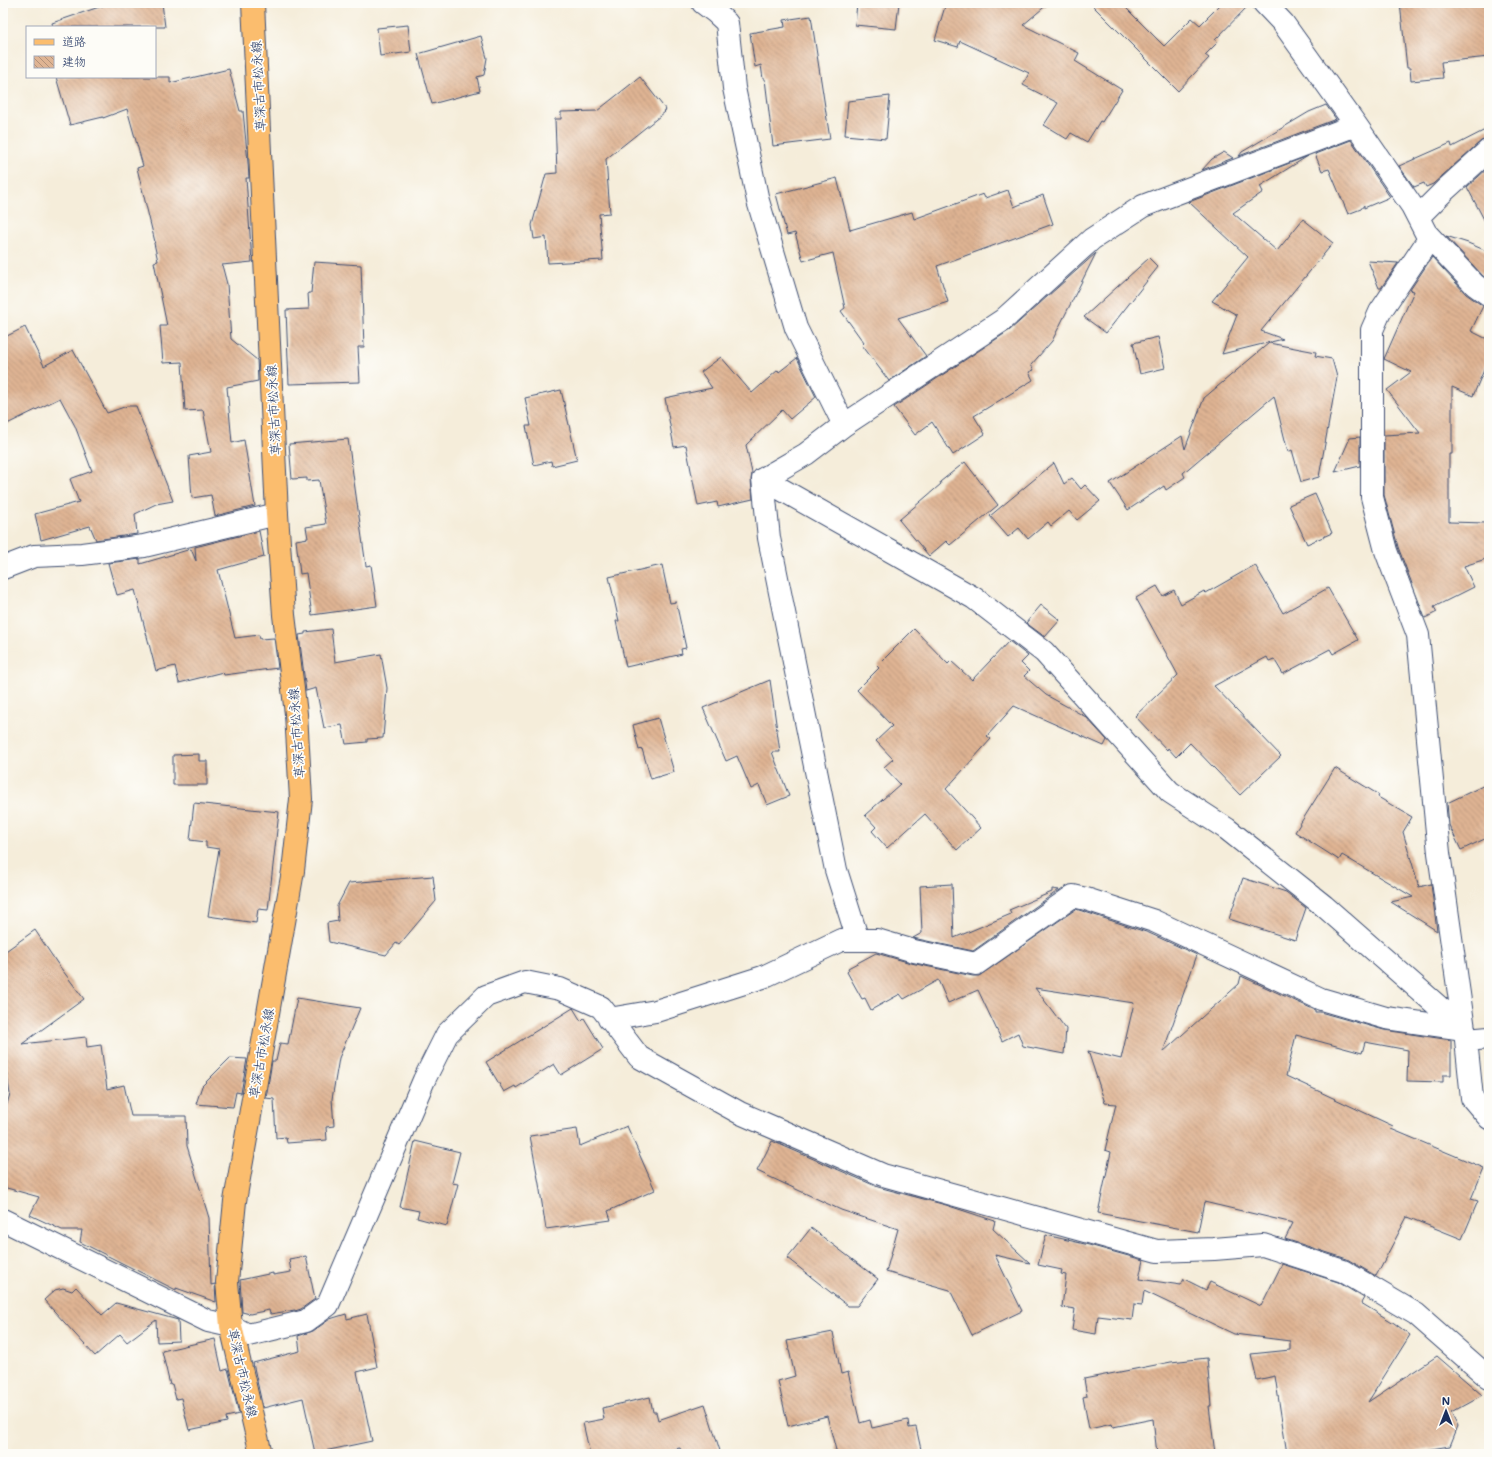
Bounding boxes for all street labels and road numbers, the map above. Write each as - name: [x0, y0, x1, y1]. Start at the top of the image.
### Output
- street label: 草深古市松永線: [247, 39, 268, 132]
- street label: 草深古市松永線: [262, 363, 283, 456]
- street label: 草深古市松永線: [284, 686, 307, 779]
- street label: 草深古市松永線: [244, 1006, 277, 1099]
- street label: 草深古市松永線: [225, 1327, 262, 1420]

